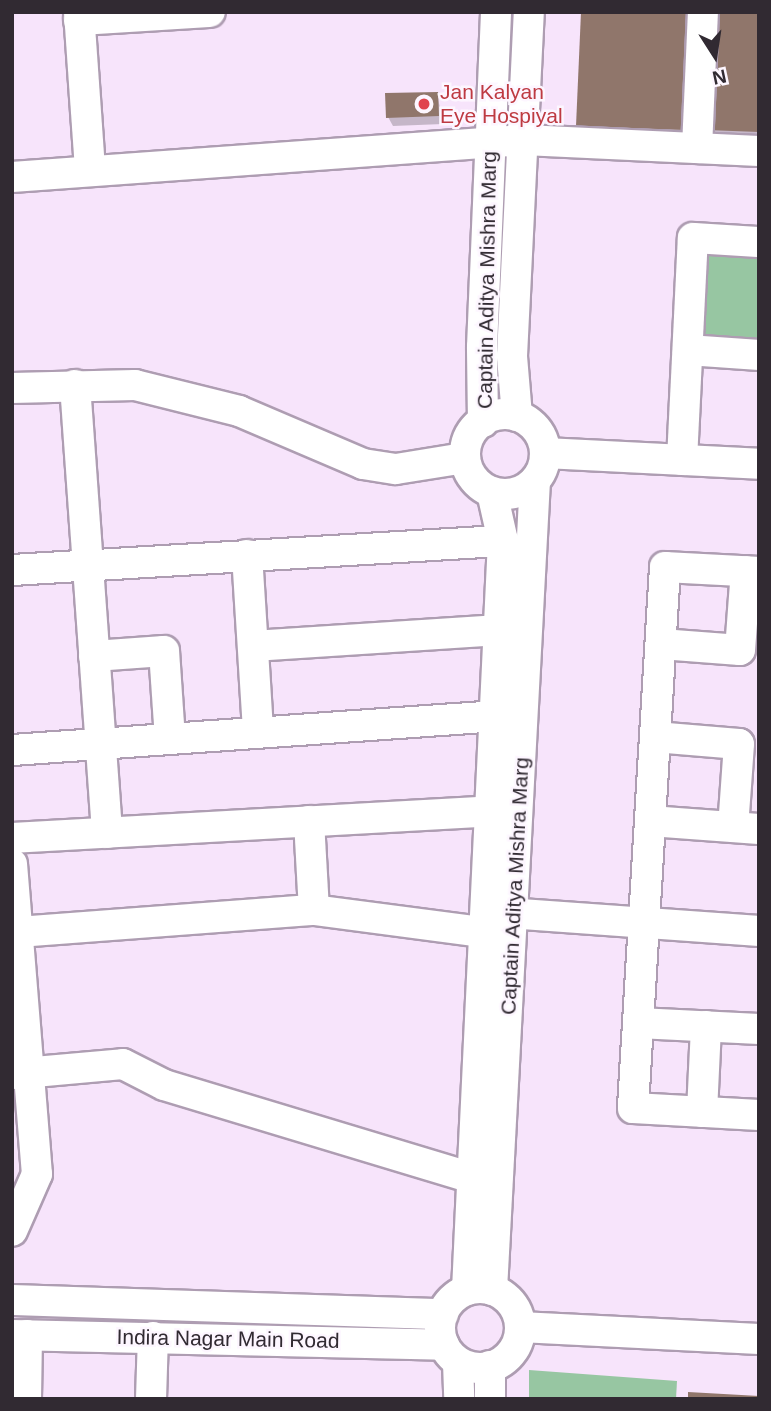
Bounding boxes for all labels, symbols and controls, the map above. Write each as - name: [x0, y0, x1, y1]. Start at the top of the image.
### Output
- north arrow: [680, 21, 750, 91]
- text: N: [711, 65, 728, 89]
- place label: Jan Kalyan Eye Hospiyal: [440, 79, 563, 129]
- marker: Jan Kalyan Eye Hospiyal: [414, 94, 434, 114]
- street label: Captain Aditya Mishra Marg: [472, 150, 502, 410]
- street label: Captain Aditya Mishra Marg: [496, 756, 534, 1016]
- street label: Indira Nagar Main Road: [116, 1324, 340, 1354]

